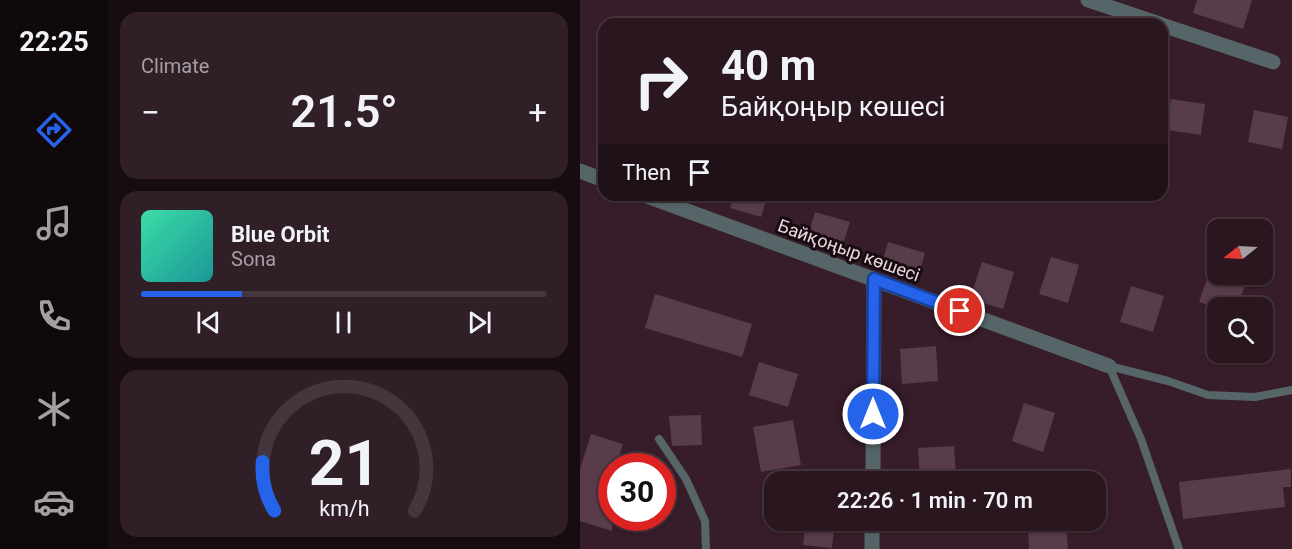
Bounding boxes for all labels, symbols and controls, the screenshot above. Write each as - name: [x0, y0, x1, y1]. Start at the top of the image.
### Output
- text: 22:25: [19, 26, 89, 58]
- text: 40 m: [721, 41, 816, 90]
- icon: right: [622, 42, 700, 120]
- text: Climate: [141, 54, 209, 78]
- text: 21.5°: [290, 85, 398, 138]
- text: Байқоңыр көшесі: [721, 91, 945, 123]
- text: −: [141, 93, 160, 132]
- text: +: [528, 93, 547, 132]
- icon: directions: [33, 109, 75, 151]
- icon: arrive: [683, 156, 716, 189]
- text: Then: [622, 160, 671, 185]
- icon: music: [33, 202, 75, 244]
- street label: Байқоңыр көшесі: [775, 215, 923, 285]
- north arrow: [1207, 219, 1273, 285]
- map controls: [1207, 219, 1273, 363]
- text: Blue Orbit: [231, 222, 329, 247]
- text: Sona: [231, 247, 276, 271]
- pin: [934, 285, 985, 336]
- icon: arrive: [943, 294, 976, 327]
- icon: phone: [33, 295, 75, 337]
- button: search: [1207, 297, 1273, 363]
- icon: previous: [192, 306, 225, 339]
- icon: pause: [327, 306, 360, 339]
- icon: next: [463, 306, 496, 339]
- position arrow: [841, 382, 905, 446]
- icon: climate: [33, 388, 75, 430]
- text: 21: [308, 427, 380, 500]
- speed limit sign: 30: [598, 453, 676, 531]
- icon: car: [33, 481, 75, 523]
- text: 22:26 · 1 min · 70 m: [837, 488, 1033, 513]
- text: km/h: [319, 496, 369, 521]

